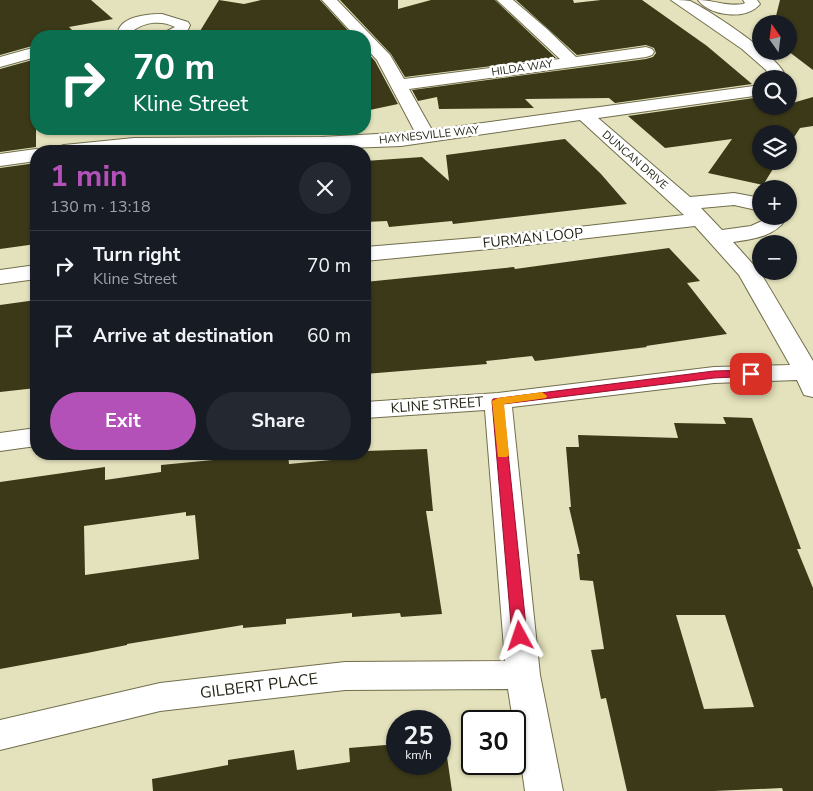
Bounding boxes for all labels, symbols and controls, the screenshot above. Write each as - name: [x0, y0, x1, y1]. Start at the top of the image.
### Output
- north arrow: [752, 15, 798, 60]
- map controls: [752, 15, 797, 280]
- text: 70 m: [133, 44, 215, 91]
- icon: right: [50, 50, 115, 115]
- street label: HILDA WAY: [491, 56, 554, 80]
- button: search: [752, 70, 797, 115]
- text: Kline Street: [133, 89, 248, 119]
- street label: HAYNESVILLE WAY: [378, 122, 480, 148]
- button: layers: [752, 125, 797, 170]
- street label: DUNCAN DRIVE: [599, 127, 671, 193]
- text: 1 min: [50, 156, 128, 197]
- button: close: [299, 162, 351, 214]
- button: +: [752, 180, 797, 225]
- text: 130 m · 13:18: [50, 196, 151, 218]
- street label: FURMAN LOOP: [482, 223, 584, 253]
- button: −: [752, 235, 797, 280]
- text: Turn right: [93, 242, 180, 268]
- icon: right: [50, 252, 78, 280]
- text: 70 m: [307, 253, 351, 279]
- text: Kline Street: [93, 268, 177, 290]
- icon: arrive: [50, 322, 78, 350]
- text: Arrive at destination: [93, 323, 274, 349]
- text: 60 m: [307, 323, 351, 349]
- pin: [730, 353, 772, 395]
- icon: arrive: [737, 360, 765, 388]
- button: Exit: [50, 392, 196, 450]
- button: Share: [206, 392, 351, 450]
- street label: KLINE STREET: [390, 392, 485, 418]
- position arrow: [493, 609, 545, 661]
- street label: GILBERT PLACE: [199, 668, 319, 704]
- speed limit sign: 30: [461, 710, 526, 775]
- text: 25: [403, 719, 434, 753]
- text: km/h: [405, 747, 432, 763]

